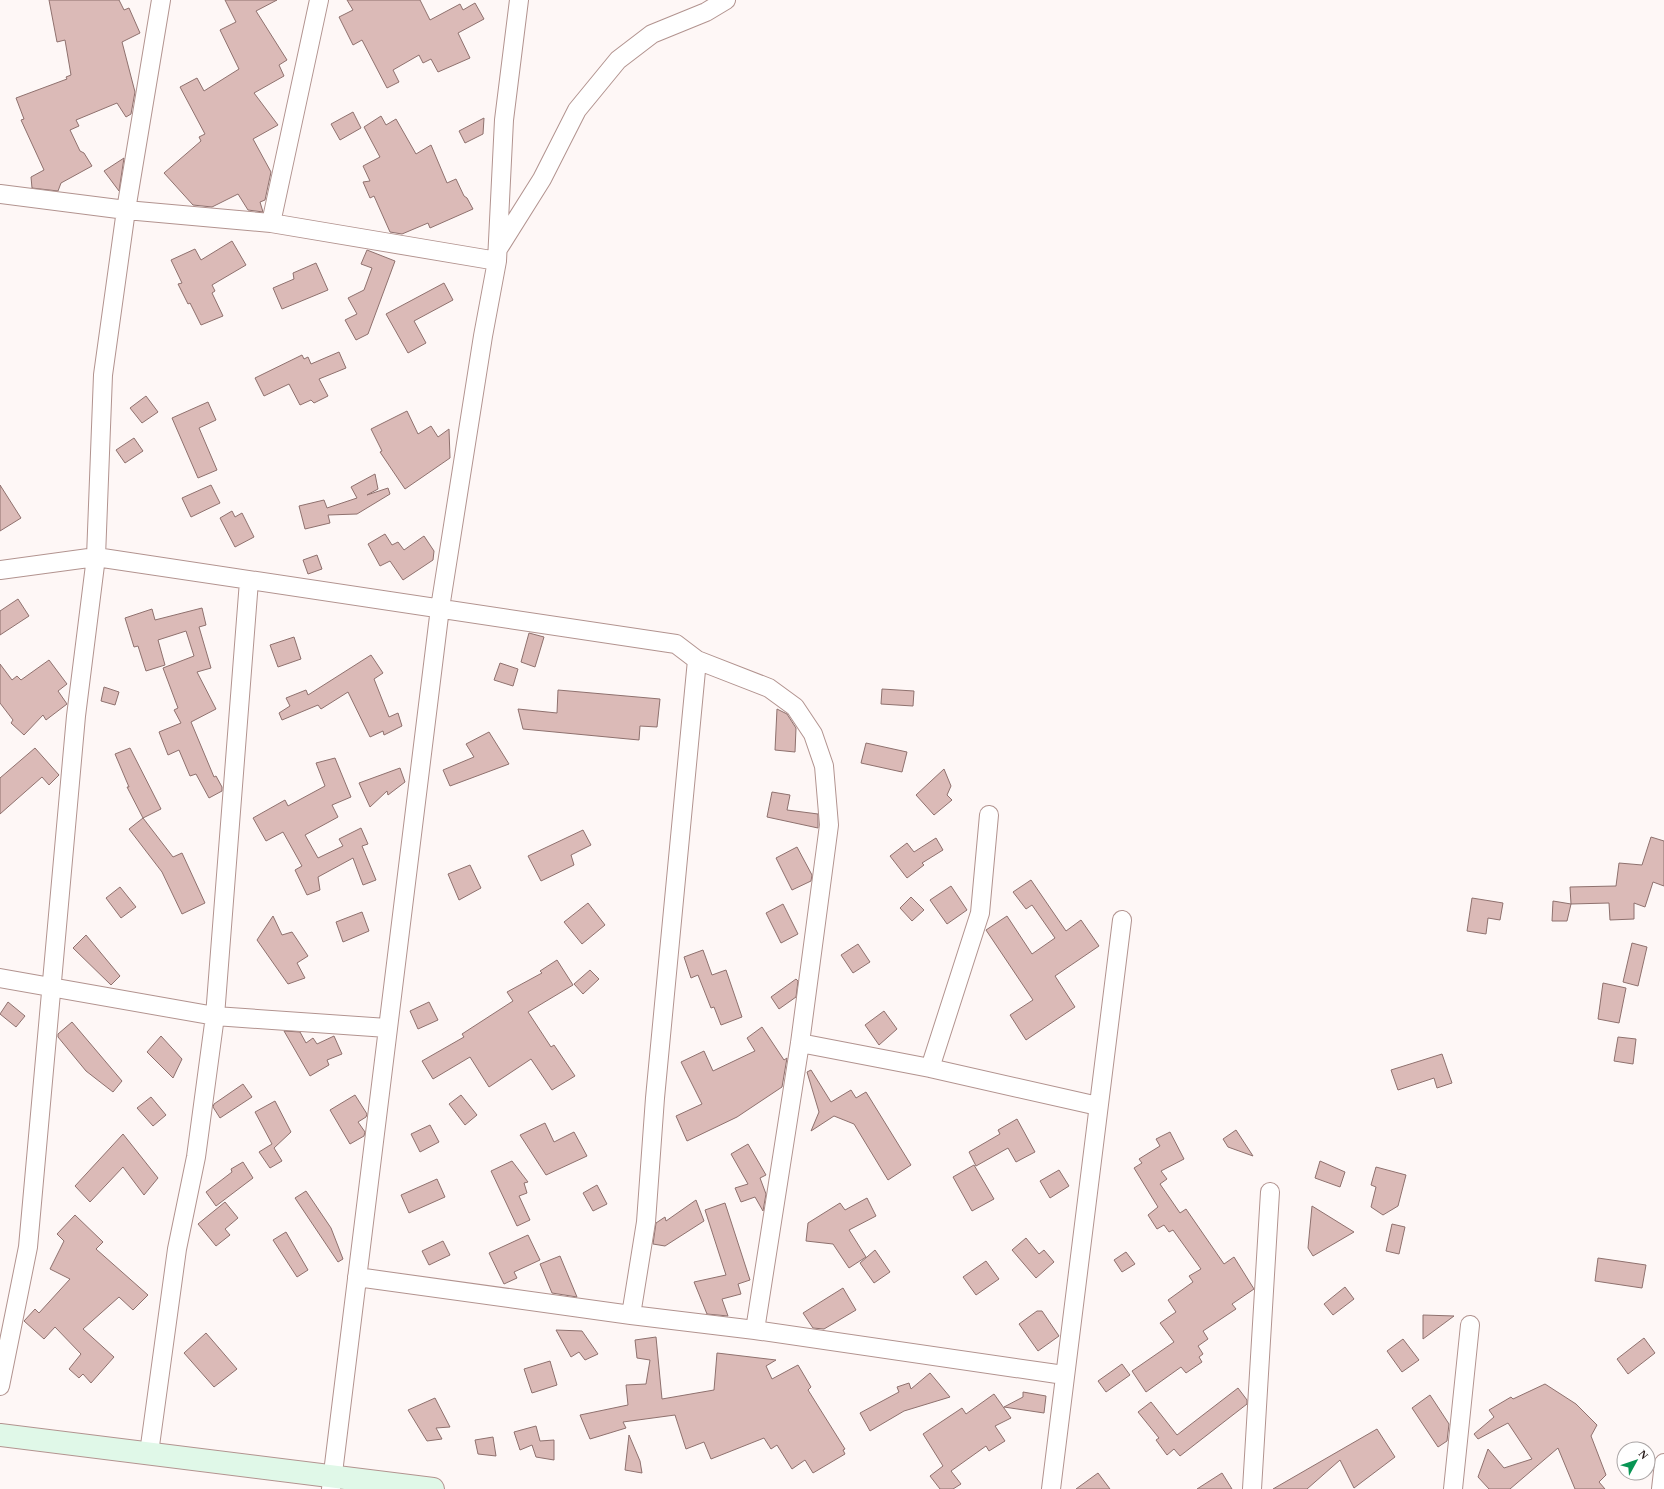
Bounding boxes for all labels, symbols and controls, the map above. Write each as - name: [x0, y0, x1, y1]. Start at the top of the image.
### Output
- north arrow: [1616, 1441, 1656, 1481]
- text: N: [1637, 1448, 1651, 1462]

